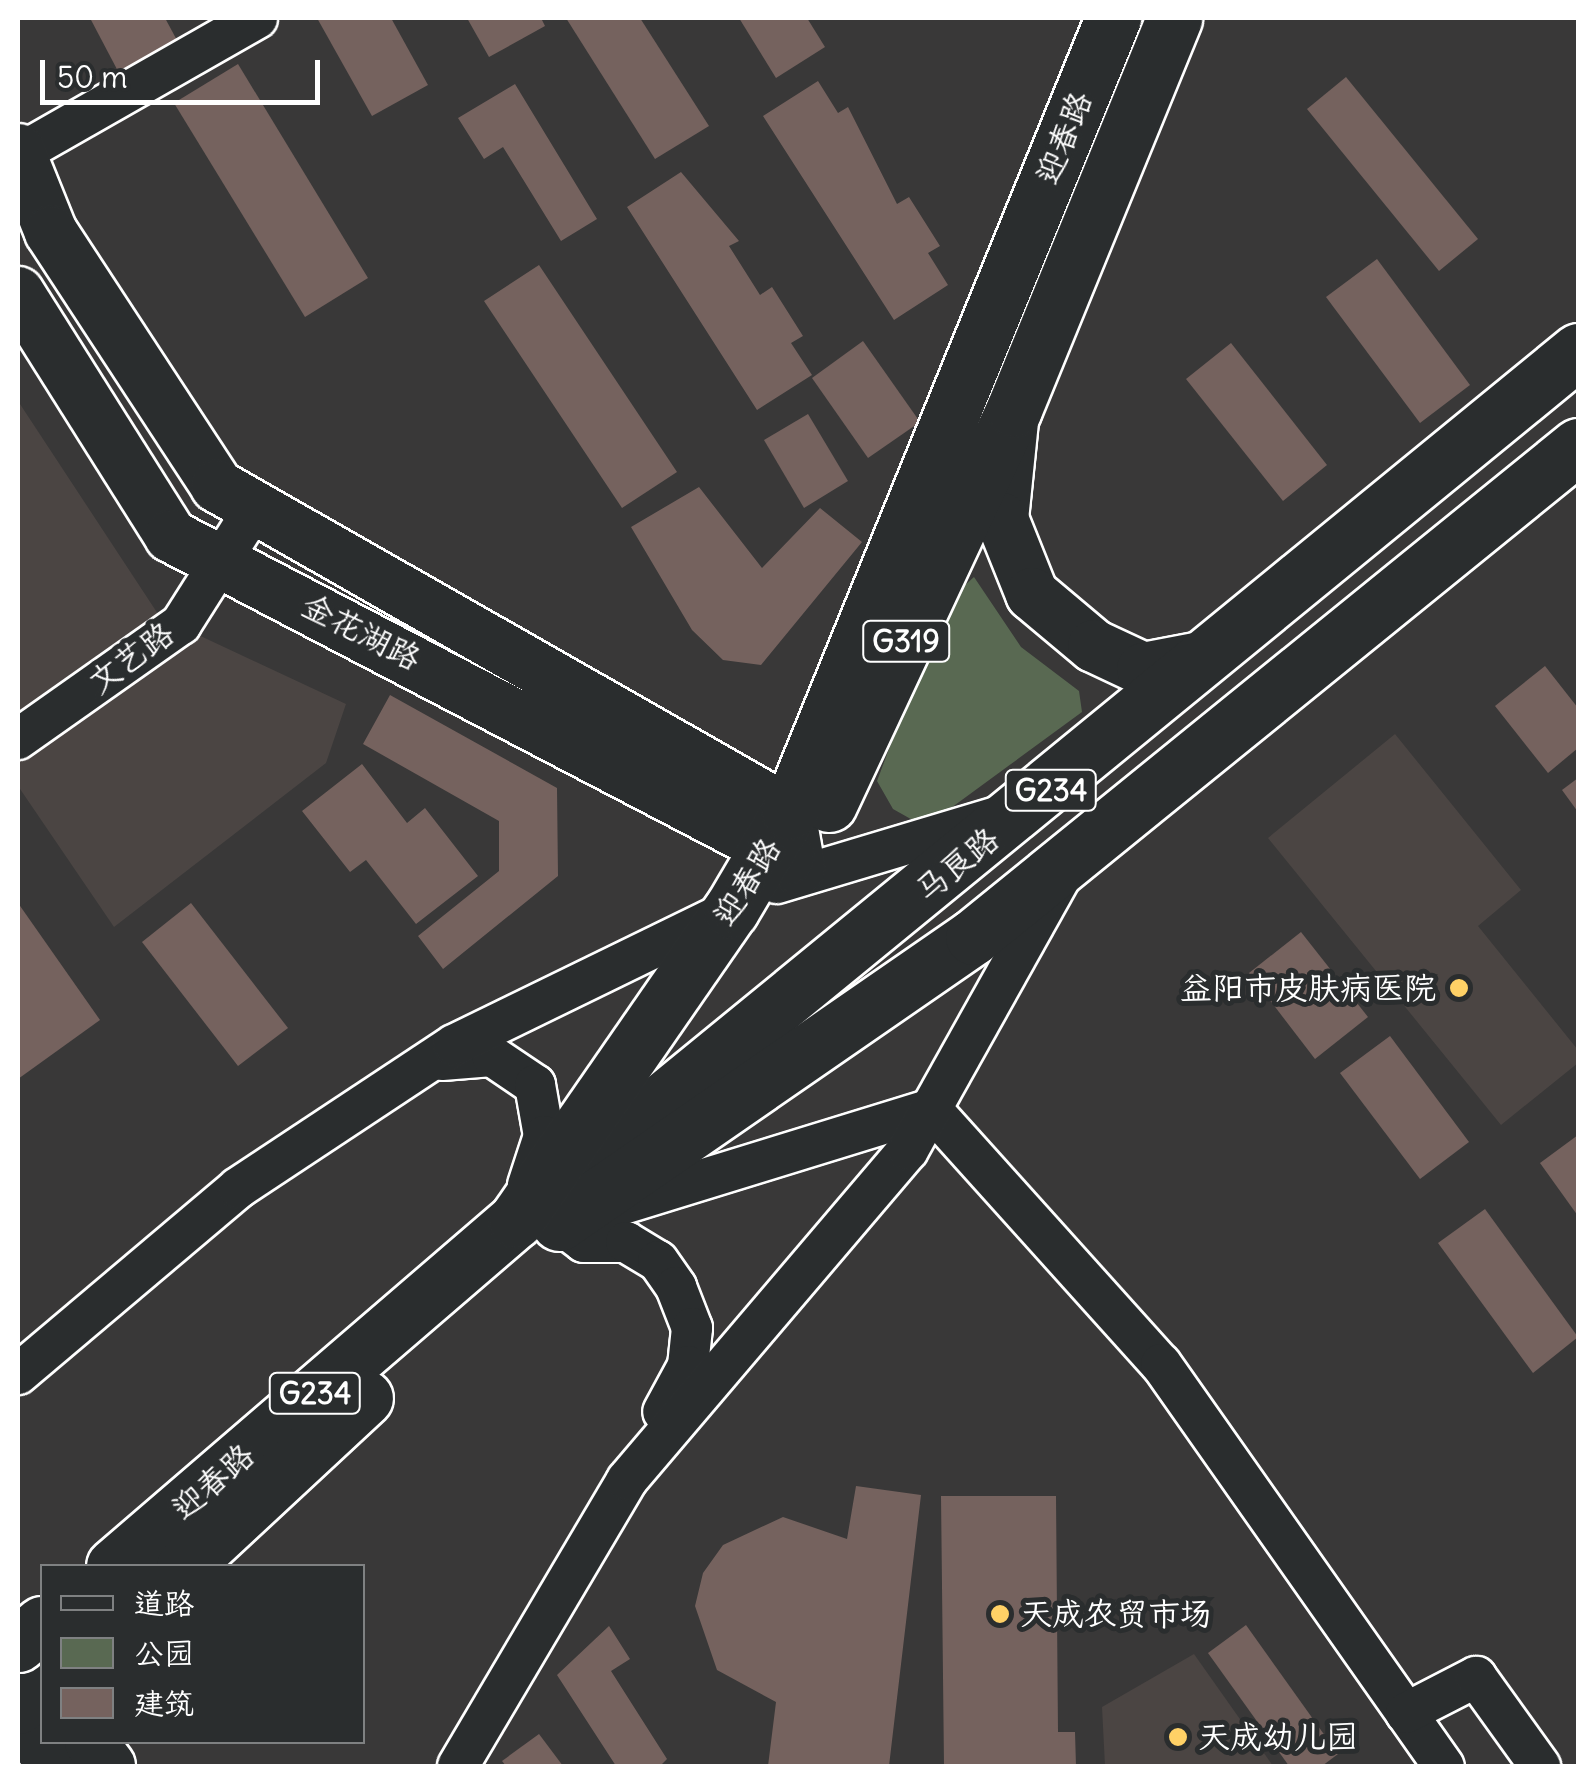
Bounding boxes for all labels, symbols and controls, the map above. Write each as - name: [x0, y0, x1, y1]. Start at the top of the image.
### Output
- scale bar: [45, 40, 325, 102]
- text: 50 m: [57, 58, 127, 96]
- street label: 迎春路: [1028, 86, 1100, 190]
- street label: 金花湖路: [295, 586, 427, 678]
- street label: 文艺路: [81, 614, 181, 702]
- road number: G319: [861, 616, 951, 666]
- road number: G234: [1004, 765, 1098, 815]
- street label: 马良路: [908, 820, 1006, 910]
- street label: 迎春路: [705, 831, 789, 933]
- place label: 益阳市皮肤病医院: [1180, 969, 1436, 1007]
- marker: 益阳市皮肤病医院: [1446, 975, 1472, 1001]
- road number: G234: [268, 1368, 362, 1418]
- street label: 迎春路: [164, 1436, 262, 1528]
- legend: [40, 1564, 365, 1744]
- text: 道路: [134, 1584, 194, 1622]
- place label: 天成农贸市场: [1020, 1595, 1212, 1633]
- marker: 天成农贸市场: [989, 1603, 1011, 1625]
- text: 公园: [134, 1634, 194, 1672]
- text: 建筑: [134, 1684, 194, 1722]
- place label: 天成幼儿园: [1198, 1718, 1358, 1756]
- marker: 天成幼儿园: [1167, 1726, 1189, 1748]

